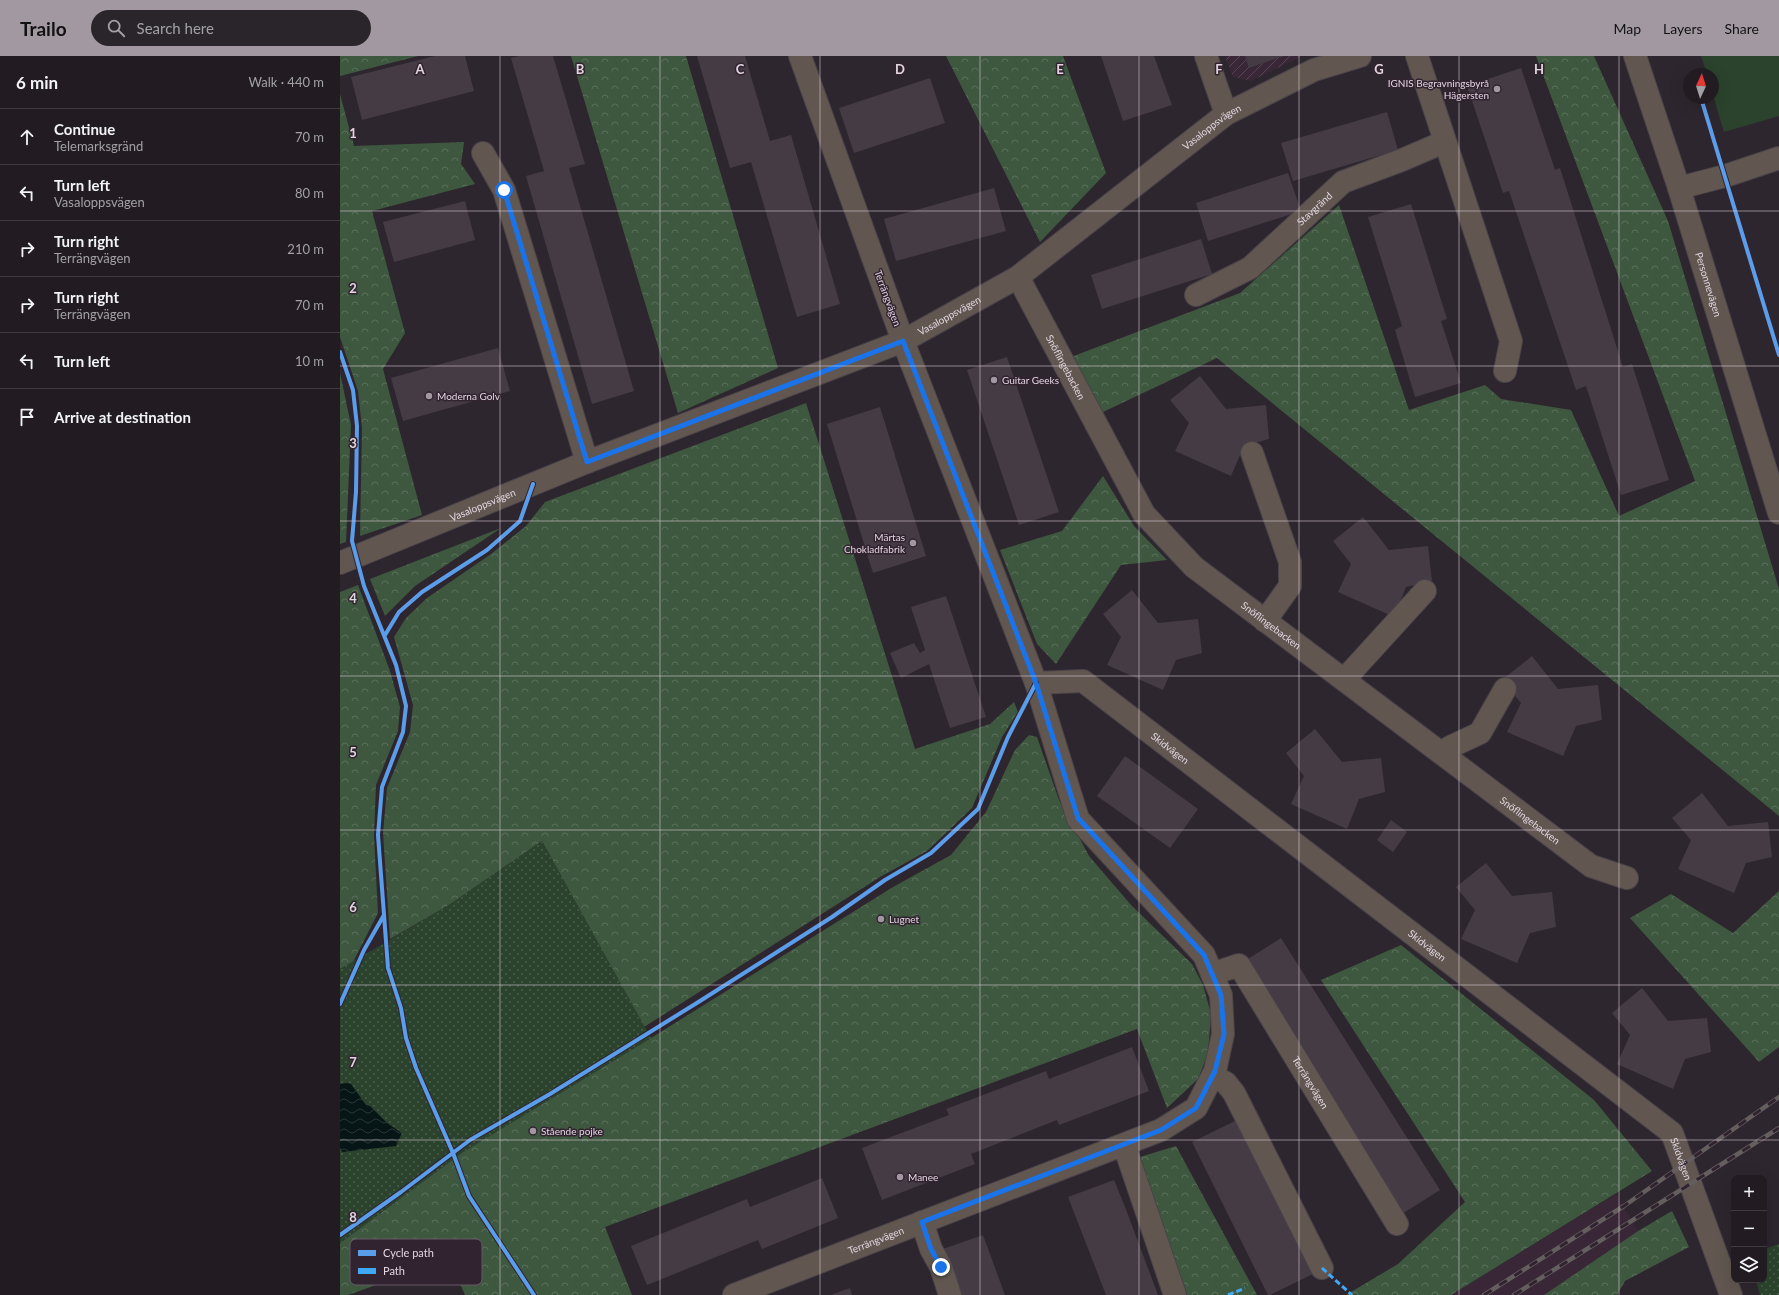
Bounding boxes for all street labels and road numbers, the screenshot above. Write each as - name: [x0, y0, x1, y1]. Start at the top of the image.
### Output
- street label: Vasaloppsvägen: [1180, 102, 1243, 152]
- street label: Stavgränd: [1294, 189, 1334, 228]
- street label: Personnevägen: [1693, 251, 1724, 318]
- street label: Terrängvägen: [872, 268, 904, 328]
- street label: Vasaloppsvägen: [916, 293, 983, 338]
- street label: Snöflingebacken: [1044, 333, 1088, 402]
- street label: Vasaloppsvägen: [448, 486, 517, 524]
- street label: Snöflingebacken: [1239, 599, 1304, 652]
- street label: Skidvägen: [1149, 730, 1192, 766]
- street label: Snöflingebacken: [1498, 794, 1562, 847]
- street label: Skidvägen: [1406, 927, 1449, 963]
- street label: Terrängvägen: [1290, 1054, 1331, 1111]
- street label: Skidvägen: [1668, 1136, 1695, 1182]
- street label: Terrängvägen: [846, 1224, 905, 1256]

